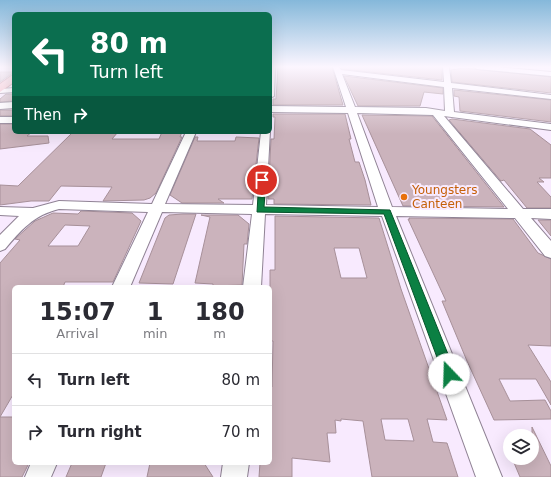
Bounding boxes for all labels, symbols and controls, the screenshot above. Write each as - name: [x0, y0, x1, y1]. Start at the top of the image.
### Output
- text: 80 m: [90, 27, 168, 60]
- icon: left: [24, 28, 76, 80]
- text: Turn left: [90, 61, 163, 82]
- icon: right: [69, 104, 91, 126]
- text: Then: [24, 106, 61, 124]
- pin: [245, 163, 279, 197]
- icon: arrive: [251, 169, 273, 191]
- place label: Youngsters Canteen: [411, 183, 477, 211]
- marker: Youngsters Canteen: [399, 192, 409, 202]
- text: 15:07: [39, 298, 116, 326]
- text: 1: [147, 298, 163, 326]
- text: 180: [195, 298, 245, 326]
- text: Arrival: [56, 326, 99, 341]
- text: min: [143, 326, 167, 341]
- text: m: [213, 326, 226, 341]
- position arrow: [428, 353, 470, 395]
- icon: left: [24, 369, 46, 391]
- text: Turn left: [58, 371, 130, 389]
- text: 80 m: [222, 371, 260, 389]
- icon: right: [24, 421, 46, 443]
- text: Turn right: [58, 423, 142, 441]
- text: 70 m: [222, 423, 260, 441]
- map controls: [503, 429, 539, 465]
- button: layers: [503, 429, 539, 465]

